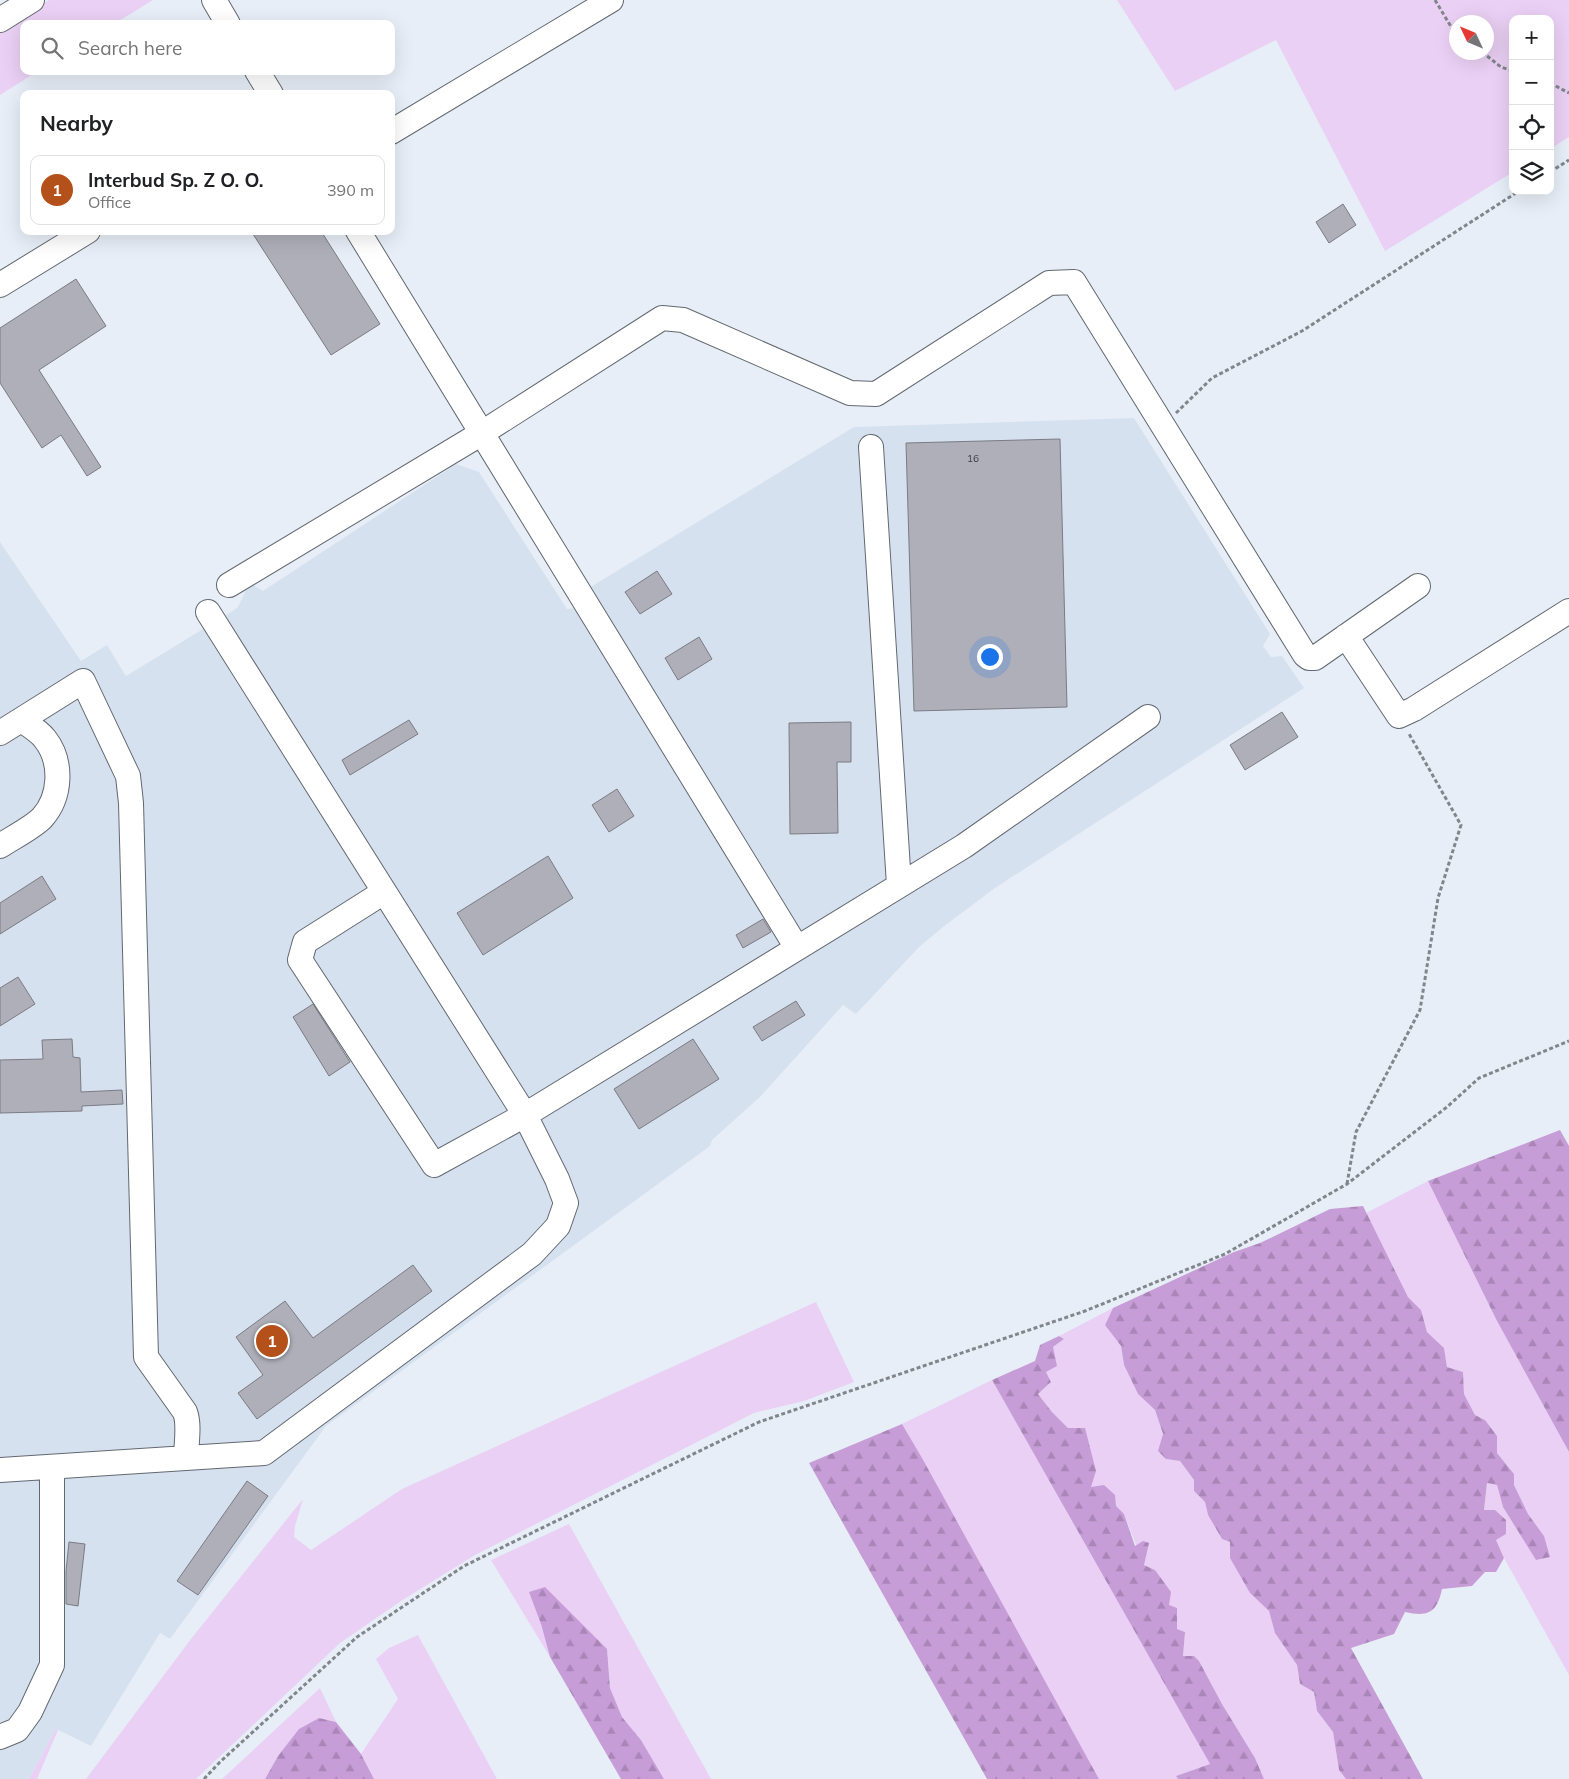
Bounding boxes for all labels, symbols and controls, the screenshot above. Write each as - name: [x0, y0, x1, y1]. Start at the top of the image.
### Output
- north arrow: [1449, 15, 1494, 60]
- map controls: [1509, 15, 1554, 195]
- button: +: [1509, 15, 1554, 60]
- search box: [20, 20, 395, 75]
- icon: search: [38, 34, 66, 62]
- text: Search here: [78, 36, 182, 60]
- button: −: [1509, 60, 1554, 105]
- button: locate: [1509, 105, 1554, 150]
- text: Nearby: [40, 110, 113, 136]
- button: layers: [1509, 150, 1554, 195]
- text: Interbud Sp. Z O. O.: [88, 168, 263, 192]
- text: 1: [52, 180, 62, 200]
- text: 390 m: [327, 180, 374, 200]
- text: Office: [88, 192, 131, 212]
- house number: 16: [967, 452, 979, 465]
- your location: [977, 644, 1003, 670]
- pin: 1: [256, 1322, 288, 1360]

